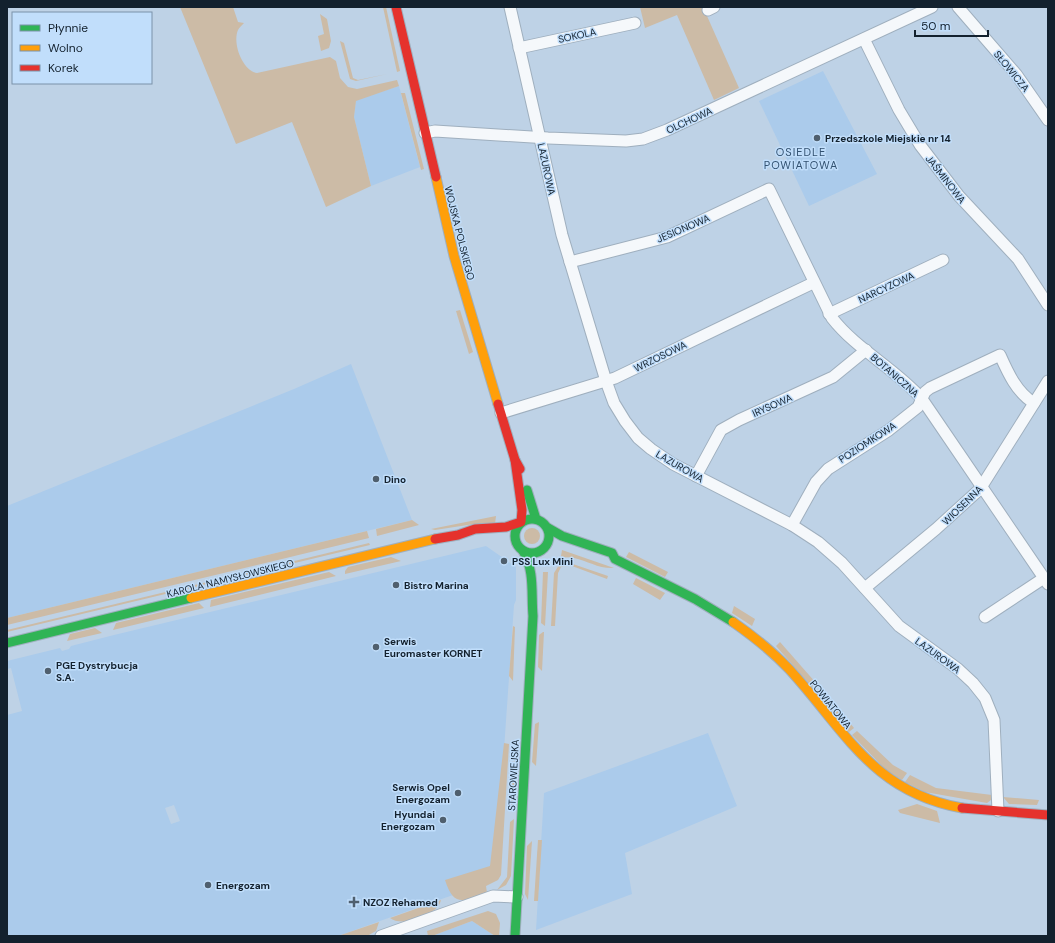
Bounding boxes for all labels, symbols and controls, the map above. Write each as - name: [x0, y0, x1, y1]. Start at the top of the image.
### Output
- legend: [12, 12, 152, 84]
- scale bar: [915, 12, 988, 38]
- text: 50 m: [921, 18, 950, 34]
- text: Płynnie: [48, 20, 88, 36]
- street label: SOKOLA: [557, 25, 598, 46]
- text: Wolno: [48, 40, 83, 56]
- street label: SŁOWICZA: [991, 48, 1032, 95]
- text: Korek: [48, 60, 79, 76]
- street label: OLCHOWA: [664, 104, 715, 137]
- place label: Przedszkole Miejskie nr 14: [825, 132, 951, 145]
- marker: Przedszkole Miejskie nr 14: [812, 133, 822, 143]
- street label: LAZUROWA: [535, 142, 558, 197]
- district label: OSIEDLE POWIATOWA: [764, 145, 838, 172]
- street label: JAŚMINOWA: [923, 152, 969, 206]
- street label: WOJSKA POLSKIEGO: [442, 185, 478, 282]
- street label: JESIONOWA: [655, 211, 712, 245]
- street label: NARCYZOWA: [856, 269, 917, 306]
- street label: WRZOSOWA: [632, 338, 689, 375]
- street label: BOTANICZNA: [868, 351, 922, 400]
- street label: IRYSOWA: [750, 391, 794, 420]
- street label: POZIOMKOWA: [836, 419, 899, 466]
- street label: LAZUROWA: [654, 448, 706, 485]
- place label: Dino: [384, 473, 406, 486]
- marker: Dino: [371, 474, 381, 484]
- street label: WIOSENNA: [939, 482, 986, 528]
- place label: PSS Lux Mini: [512, 555, 573, 568]
- street label: KAROLA NAMYSŁOWSKIEGO: [165, 556, 295, 601]
- marker: PSS Lux Mini: [499, 556, 509, 566]
- place label: Bistro Marina: [404, 579, 469, 592]
- marker: Bistro Marina: [391, 580, 401, 590]
- place label: Serwis Euromaster KORNET: [384, 635, 482, 660]
- street label: LAZUROWA: [912, 635, 963, 676]
- marker: Serwis Euromaster KORNET: [371, 642, 381, 652]
- place label: PGE Dystrybucja S.A.: [56, 659, 138, 684]
- marker: PGE Dystrybucja S.A.: [43, 666, 53, 676]
- street label: POWIATOWA: [807, 677, 855, 732]
- street label: STAROWIEJSKA: [505, 739, 522, 811]
- place label: Serwis Opel Energozam: [392, 781, 450, 806]
- marker: Serwis Opel Energozam: [453, 788, 463, 798]
- place label: Hyundai Energozam: [381, 808, 435, 833]
- marker: Hyundai Energozam: [438, 815, 448, 825]
- place label: Energozam: [216, 879, 270, 892]
- marker: Energozam: [203, 880, 213, 890]
- marker: NZOZ Rehamed: [348, 896, 360, 908]
- place label: NZOZ Rehamed: [363, 896, 438, 909]

